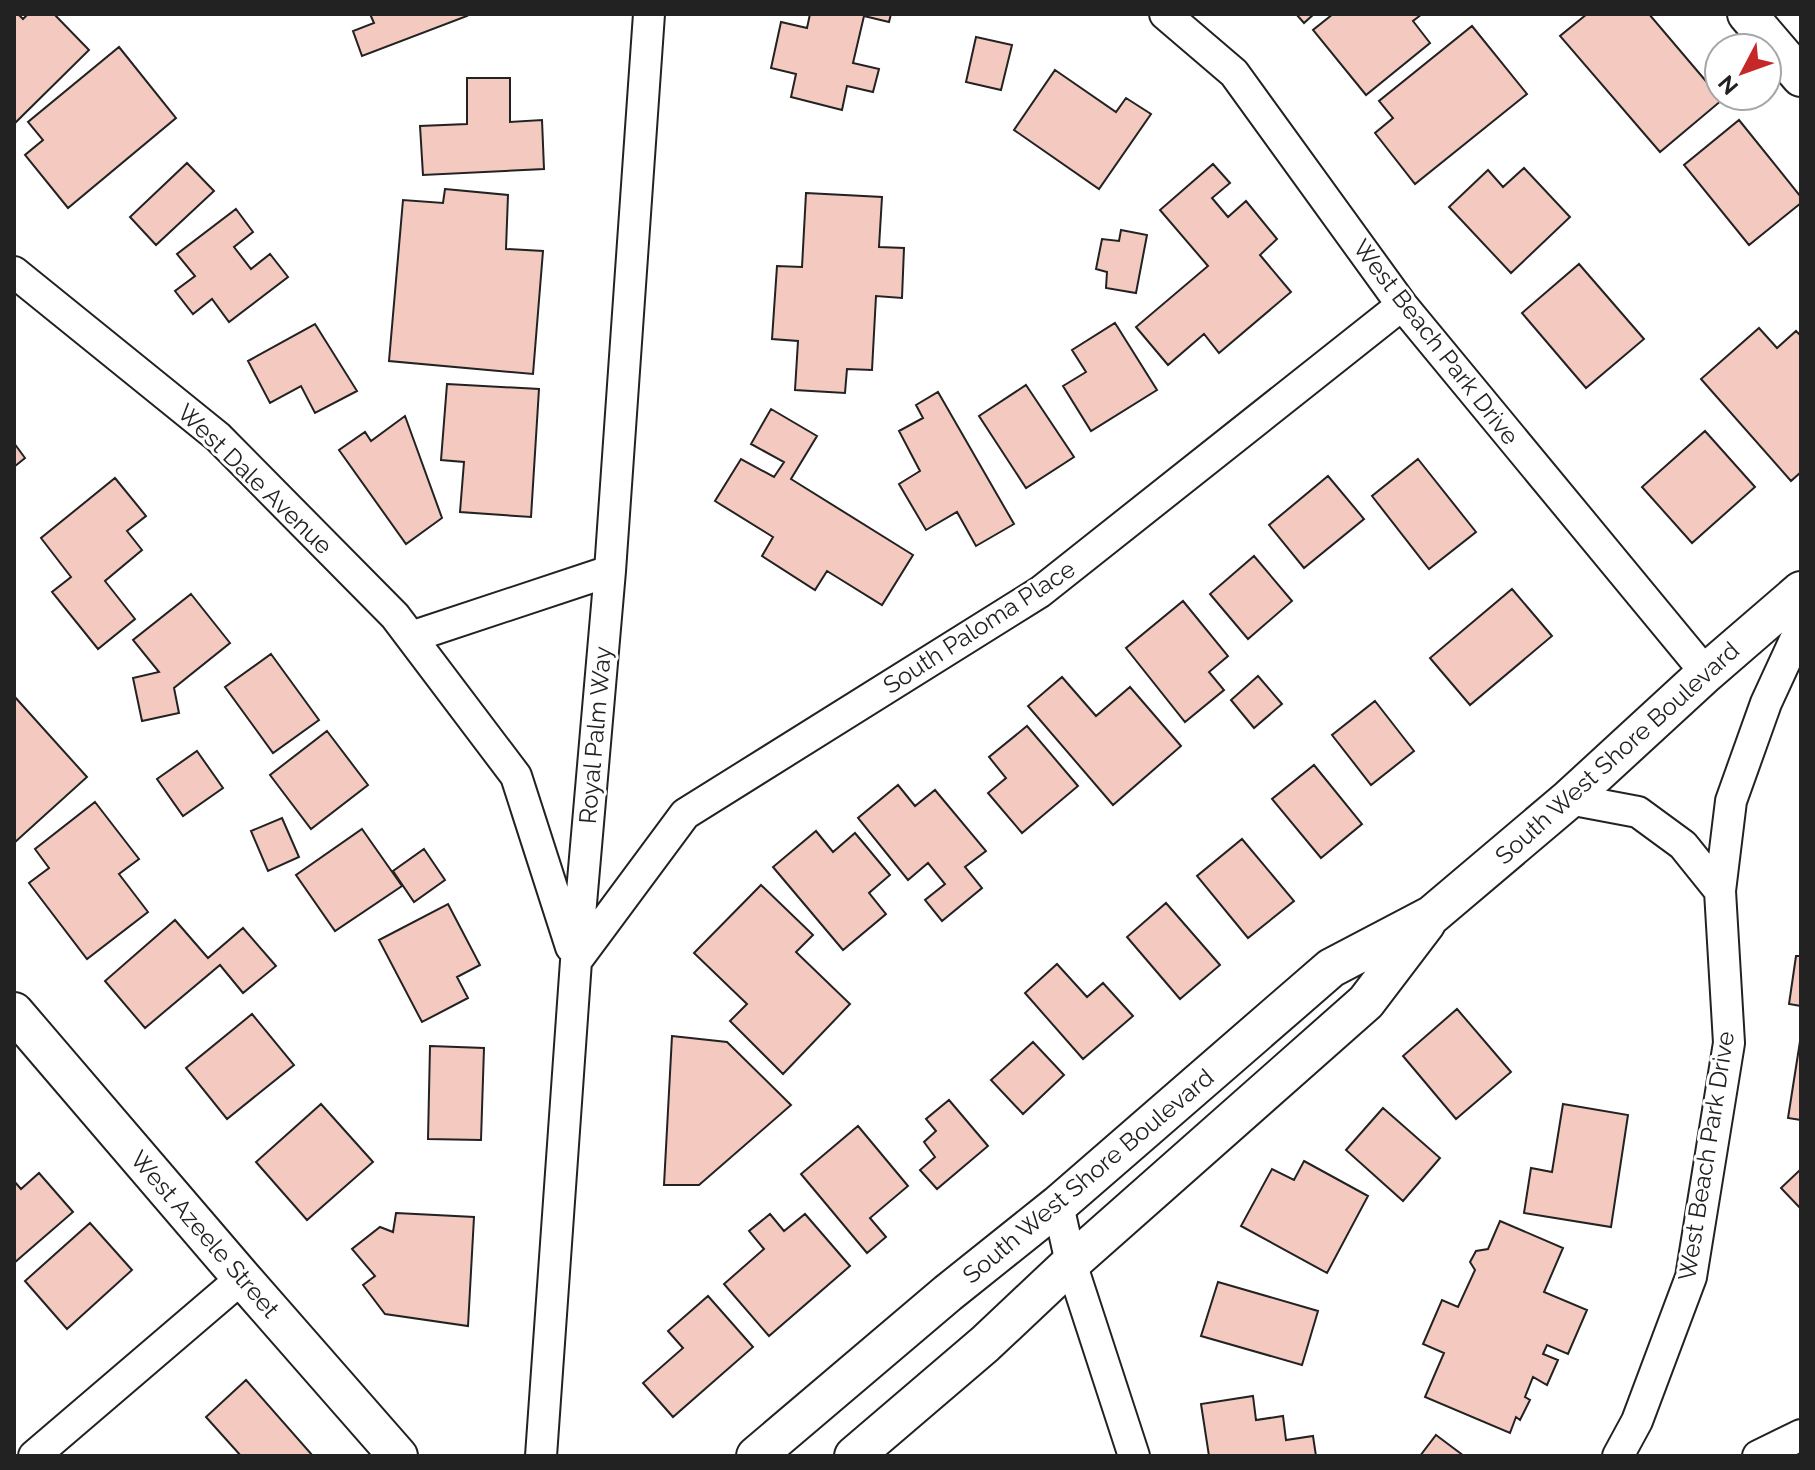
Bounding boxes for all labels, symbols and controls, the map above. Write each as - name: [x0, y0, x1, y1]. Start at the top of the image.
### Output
- north arrow: [1703, 32, 1783, 112]
- text: N: [1713, 70, 1743, 100]
- street label: West Beach Park Drive: [1347, 234, 1525, 450]
- street label: West Dale Avenue: [172, 398, 338, 560]
- street label: South Paloma Place: [878, 554, 1080, 700]
- street label: South West Shore Boulevard: [1489, 636, 1745, 870]
- street label: Royal Palm Way: [573, 645, 617, 825]
- street label: West Beach Park Drive: [1672, 1029, 1740, 1283]
- street label: South West Shore Boulevard: [957, 1063, 1219, 1289]
- street label: West Azeele Street: [125, 1145, 285, 1323]

